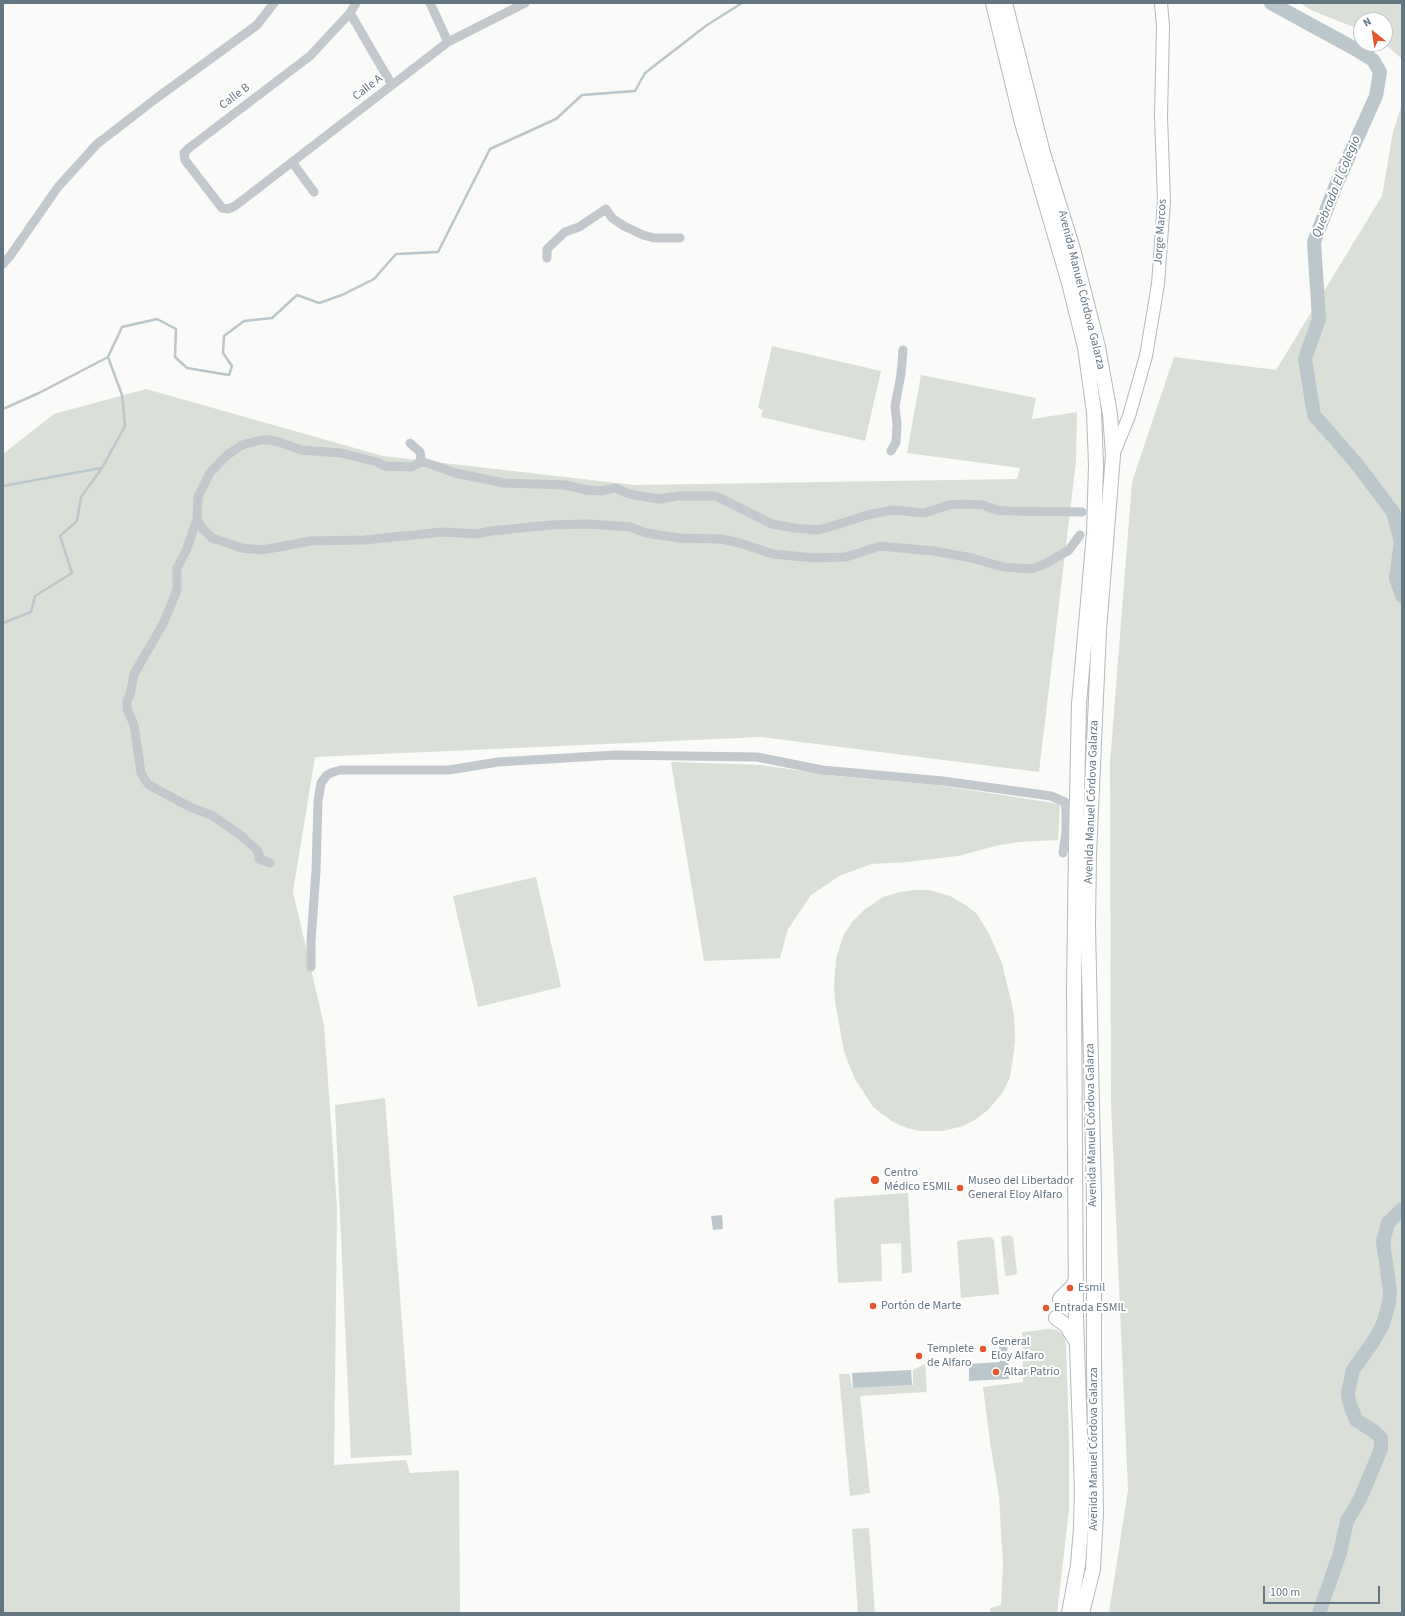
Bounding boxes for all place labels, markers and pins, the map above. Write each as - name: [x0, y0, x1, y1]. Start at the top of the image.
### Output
- place label: Centro Médico ESMIL: [884, 1166, 953, 1194]
- marker: Centro Médico ESMIL: [869, 1174, 881, 1186]
- place label: Museo del Libertador General Eloy Alfaro: [968, 1174, 1074, 1202]
- marker: Museo del Libertador General Eloy Alfaro: [955, 1183, 965, 1193]
- place label: Esmil: [1078, 1281, 1105, 1295]
- marker: Esmil: [1065, 1283, 1075, 1293]
- place label: Portón de Marte: [881, 1299, 961, 1313]
- marker: Portón de Marte: [868, 1301, 878, 1311]
- place label: Entrada ESMIL: [1054, 1301, 1126, 1315]
- marker: Entrada ESMIL: [1041, 1303, 1051, 1313]
- place label: General Eloy Alfaro: [991, 1335, 1044, 1363]
- place label: Templete de Alfaro: [927, 1342, 974, 1370]
- marker: General Eloy Alfaro: [978, 1344, 988, 1354]
- marker: Templete de Alfaro: [914, 1351, 924, 1361]
- place label: Altar Patrio: [1004, 1365, 1060, 1379]
- marker: Altar Patrio: [991, 1367, 1001, 1377]

